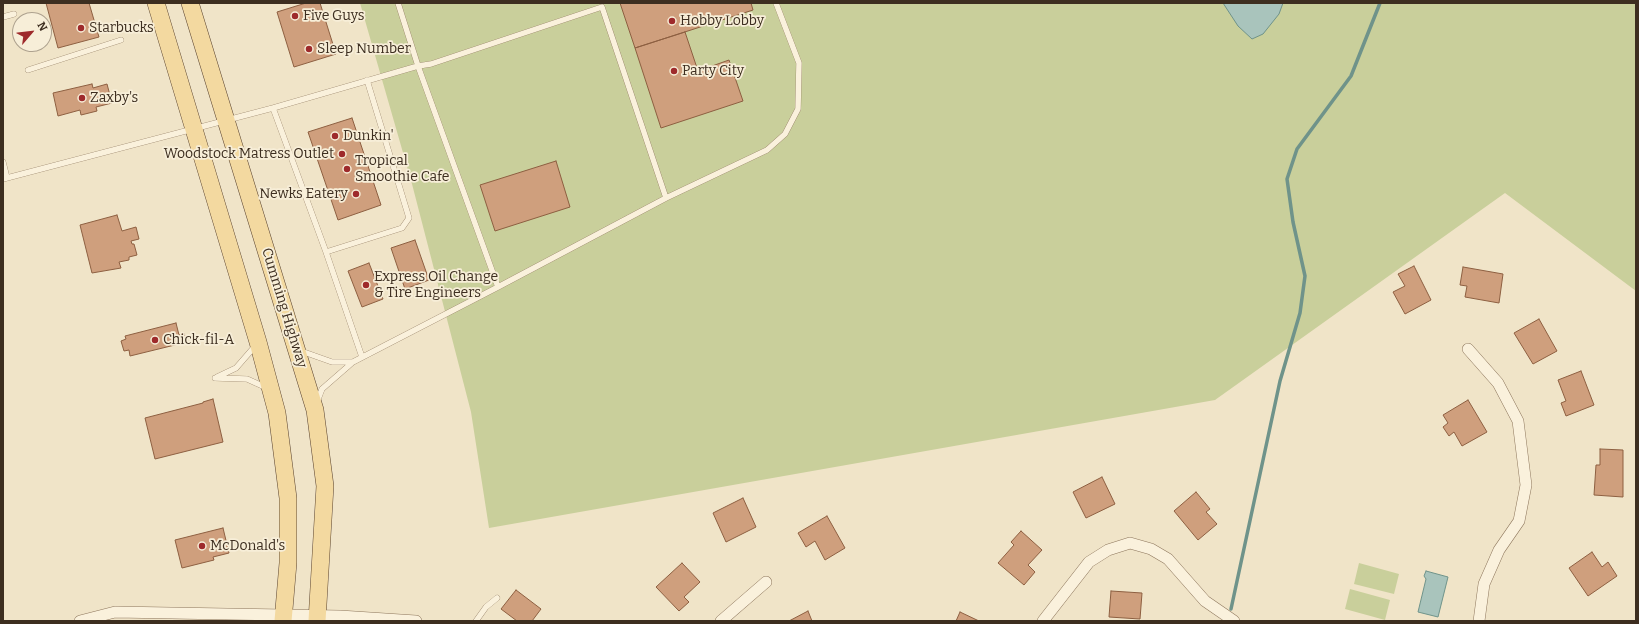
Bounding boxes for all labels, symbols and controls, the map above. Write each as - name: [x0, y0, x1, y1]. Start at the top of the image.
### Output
- place label: Five Guys: [303, 8, 364, 24]
- marker: Five Guys: [290, 11, 300, 21]
- north arrow: [12, 12, 52, 52]
- place label: Hobby Lobby: [680, 13, 764, 29]
- marker: Hobby Lobby: [667, 16, 677, 26]
- text: N: [34, 20, 50, 33]
- place label: Starbucks: [89, 20, 154, 36]
- marker: Starbucks: [76, 23, 86, 33]
- place label: Sleep Number: [317, 41, 411, 57]
- marker: Sleep Number: [304, 44, 314, 54]
- place label: Party City: [682, 63, 744, 79]
- marker: Party City: [669, 66, 679, 76]
- place label: Zaxby's: [90, 90, 138, 106]
- marker: Zaxby's: [77, 93, 87, 103]
- place label: Dunkin': [343, 128, 394, 144]
- marker: Dunkin': [330, 131, 340, 141]
- place label: Woodstock Matress Outlet: [164, 146, 334, 162]
- marker: Woodstock Matress Outlet: [337, 149, 347, 159]
- place label: Tropical Smoothie Cafe: [355, 153, 449, 186]
- marker: Tropical Smoothie Cafe: [342, 164, 352, 174]
- place label: Newks Eatery: [259, 186, 348, 202]
- marker: Newks Eatery: [351, 189, 361, 199]
- street label: Cumming Highway: [258, 246, 310, 370]
- place label: Express Oil Change & Tire Engineers: [374, 269, 498, 302]
- marker: Express Oil Change & Tire Engineers: [361, 280, 371, 290]
- place label: Chick-fil-A: [163, 332, 234, 348]
- marker: Chick-fil-A: [150, 335, 160, 345]
- place label: McDonald's: [210, 538, 285, 554]
- marker: McDonald's: [197, 541, 207, 551]

